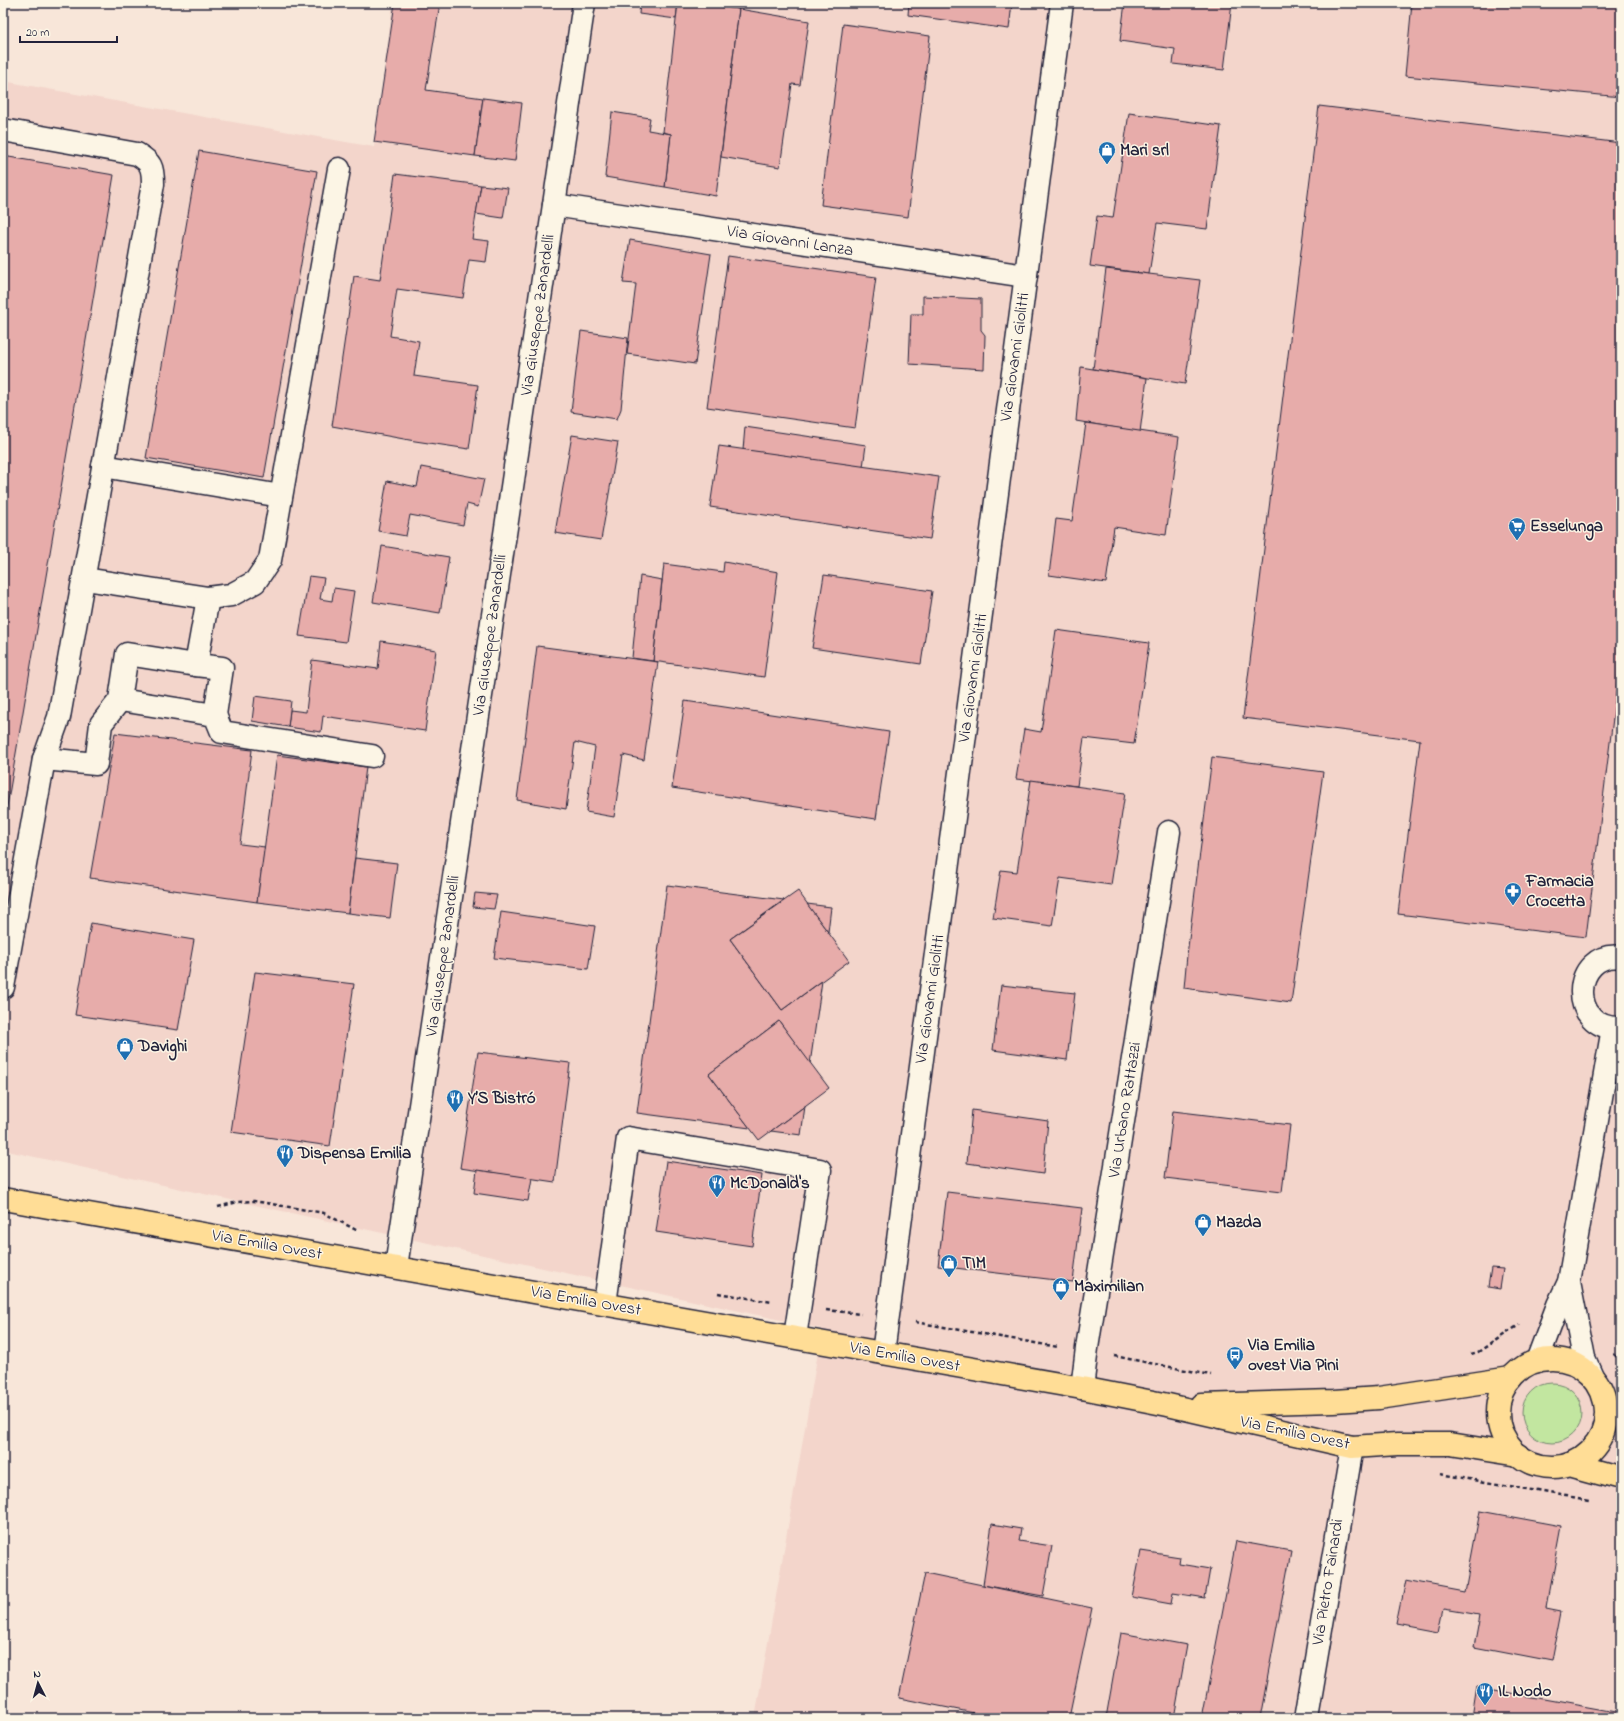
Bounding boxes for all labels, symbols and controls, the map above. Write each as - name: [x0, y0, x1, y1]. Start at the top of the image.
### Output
- scale bar: [20, 18, 117, 44]
- text: 20 m: [26, 24, 49, 42]
- place label: Mari srl: [1120, 138, 1169, 163]
- shop icon: Mari srl: [1097, 140, 1117, 165]
- street label: Via Giovanni Lanza: [724, 218, 855, 263]
- street label: Via Giuseppe Zanardelli: [514, 233, 562, 398]
- street label: Via Giovanni Giolitti: [993, 291, 1036, 424]
- place label: Esselunga: [1530, 514, 1603, 541]
- supermarket icon: Esselunga: [1507, 516, 1527, 541]
- street label: Via Giuseppe Zanardelli: [466, 553, 514, 718]
- street label: Via Giovanni Giolitti: [951, 612, 994, 745]
- place label: Farmacia Crocetta: [1525, 869, 1594, 914]
- street label: Via Giuseppe Zanardelli: [419, 874, 467, 1039]
- pharmacy icon: Farmacia Crocetta: [1503, 881, 1523, 906]
- street label: Via Giovanni Giolitti: [908, 933, 951, 1066]
- place label: Davighi: [137, 1034, 187, 1061]
- shop icon: Davighi: [115, 1036, 135, 1061]
- street label: Via Urbano Rattazzi: [1102, 1040, 1148, 1181]
- place label: Y’S Bistró: [467, 1086, 536, 1111]
- restaurant icon: Y’S Bistró: [445, 1088, 465, 1113]
- place label: Dispensa Emilia: [297, 1141, 411, 1166]
- restaurant icon: Dispensa Emilia: [275, 1143, 295, 1168]
- place label: McDonald's: [730, 1171, 810, 1196]
- restaurant icon: McDonald's: [707, 1173, 727, 1198]
- place label: Mazda: [1216, 1210, 1261, 1235]
- shop icon: Mazda: [1193, 1212, 1213, 1237]
- street label: Via Emilia Ovest: [209, 1223, 324, 1267]
- place label: TIM: [962, 1251, 986, 1276]
- shop icon: TIM: [939, 1253, 959, 1278]
- place label: Maximilian: [1074, 1274, 1145, 1299]
- shop icon: Maximilian: [1051, 1276, 1071, 1301]
- street label: Via Emilia Ovest: [528, 1279, 643, 1323]
- place label: Via Emilia ovest Via Pini: [1247, 1333, 1339, 1378]
- street label: Via Emilia Ovest: [847, 1335, 962, 1379]
- bus stop icon: Via Emilia ovest Via Pini: [1225, 1345, 1245, 1370]
- street label: Via Emilia Ovest: [1237, 1409, 1352, 1457]
- street label: Via Pietro Fainardi: [1306, 1517, 1350, 1648]
- north arrow: [18, 1663, 58, 1703]
- text: N: [33, 1666, 42, 1682]
- place label: IL Nodo: [1498, 1679, 1551, 1704]
- restaurant icon: IL Nodo: [1475, 1681, 1495, 1706]

